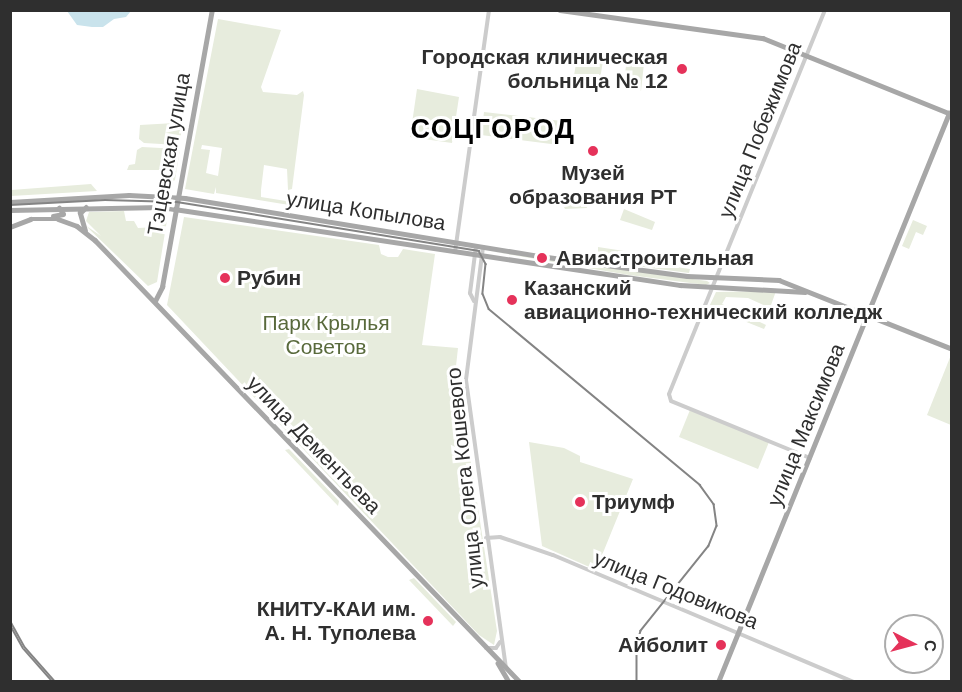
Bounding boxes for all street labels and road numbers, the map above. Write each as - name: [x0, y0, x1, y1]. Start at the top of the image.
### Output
- street label: улица Побежимова: [713, 38, 807, 222]
- street label: Тэцевская улица: [142, 71, 196, 237]
- street label: улица Копылова: [285, 186, 447, 236]
- street label: улица Максимова: [762, 340, 850, 510]
- street label: улица Олега Кошевого: [441, 366, 489, 590]
- street label: улица Дементьева: [242, 371, 386, 519]
- street label: улица Годовикова: [590, 545, 762, 635]

